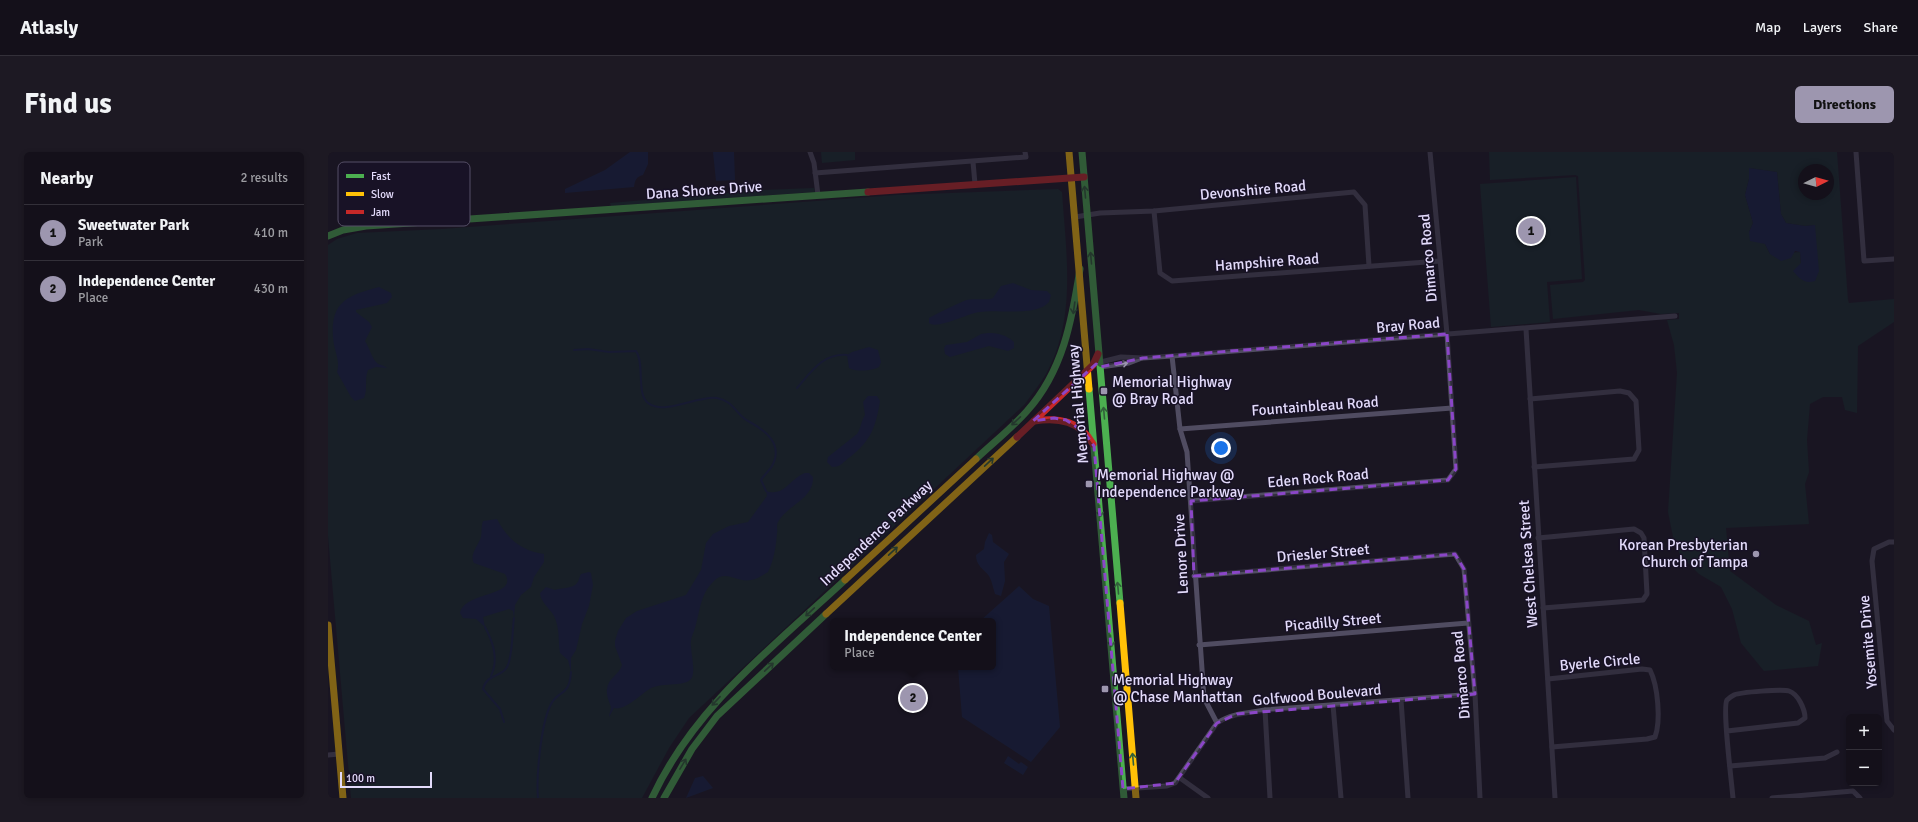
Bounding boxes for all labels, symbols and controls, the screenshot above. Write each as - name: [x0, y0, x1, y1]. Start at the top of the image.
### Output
- text: Atlasly: [20, 16, 78, 40]
- text: Map: [1755, 19, 1781, 36]
- text: Layers: [1803, 19, 1842, 36]
- text: Share: [1864, 19, 1898, 36]
- button: Directions: [1795, 86, 1894, 123]
- text: Find us: [24, 87, 112, 121]
- legend: [338, 162, 470, 226]
- north arrow: [1798, 164, 1834, 200]
- text: Nearby: [40, 168, 93, 189]
- text: 2 results: [240, 170, 288, 186]
- text: Fast: [371, 170, 391, 183]
- street label: Devonshire Road: [1199, 176, 1307, 204]
- street label: Dana Shores Drive: [645, 177, 763, 203]
- one-way arrow: [1082, 186, 1089, 199]
- text: Slow: [371, 188, 394, 201]
- text: Jam: [371, 206, 390, 219]
- street label: Dimarco Road: [1415, 213, 1441, 303]
- text: Sweetwater Park: [78, 216, 189, 234]
- pin: 1: [1518, 216, 1544, 246]
- text: 1: [49, 225, 57, 241]
- text: 410 m: [254, 225, 288, 241]
- text: Park: [78, 234, 103, 250]
- street label: Hampshire Road: [1214, 249, 1320, 275]
- one-way arrow: [1087, 252, 1094, 265]
- text: Independence Center: [78, 272, 215, 290]
- text: 2: [49, 281, 57, 297]
- text: 430 m: [254, 281, 288, 297]
- text: Place: [78, 290, 108, 306]
- one-way arrow: [1070, 301, 1078, 314]
- street label: Bray Road: [1375, 313, 1441, 337]
- street label: Memorial Highway: [1064, 344, 1092, 464]
- one-way arrow: [1115, 360, 1128, 368]
- place label: Memorial Highway @ Bray Road: [1112, 373, 1232, 408]
- marker: Memorial Highway @ Bray Road: [1099, 386, 1109, 396]
- street label: Fountainbleau Road: [1251, 393, 1379, 419]
- one-way arrow: [1100, 407, 1107, 420]
- one-way arrow: [1011, 416, 1021, 426]
- your location: [1211, 438, 1231, 458]
- one-way arrow: [983, 458, 994, 467]
- street label: Eden Rock Road: [1266, 465, 1370, 491]
- place label: Memorial Highway @ Independence Parkway: [1097, 466, 1244, 501]
- street label: Independence Parkway: [816, 476, 936, 590]
- marker: Memorial Highway @ Independence Parkway: [1084, 479, 1094, 489]
- street label: West Chelsea Street: [1515, 500, 1541, 628]
- one-way arrow: [1096, 504, 1103, 517]
- street label: Lenore Drive: [1170, 513, 1192, 595]
- place label: Korean Presbyterian Church of Tampa: [1619, 536, 1748, 571]
- street label: Driesler Street: [1276, 540, 1370, 566]
- one-way arrow: [888, 546, 898, 556]
- marker: Korean Presbyterian Church of Tampa: [1751, 549, 1761, 559]
- one-way arrow: [1115, 582, 1122, 595]
- street label: Yosemite Drive: [1855, 594, 1881, 690]
- one-way arrow: [805, 607, 815, 617]
- street label: Picadilly Street: [1284, 609, 1382, 635]
- popup: [830, 618, 996, 670]
- text: Independence Center: [844, 627, 982, 645]
- street label: Dimarco Road: [1448, 630, 1474, 720]
- one-way arrow: [1107, 634, 1114, 647]
- text: Place: [844, 645, 875, 661]
- street label: Byerle Circle: [1559, 650, 1641, 674]
- one-way arrow: [764, 662, 774, 672]
- place label: Memorial Highway @ Chase Manhattan: [1113, 671, 1243, 706]
- street label: Golfwood Boulevard: [1252, 680, 1382, 710]
- pin: 2: [900, 683, 926, 713]
- marker: Memorial Highway @ Chase Manhattan: [1100, 684, 1110, 694]
- one-way arrow: [711, 696, 720, 707]
- map controls: [1846, 714, 1882, 786]
- button: +: [1846, 714, 1882, 750]
- button: −: [1846, 750, 1882, 786]
- one-way arrow: [1129, 753, 1136, 766]
- one-way arrow: [679, 758, 687, 770]
- scale bar: [340, 770, 432, 789]
- text: 100 m: [346, 772, 375, 785]

